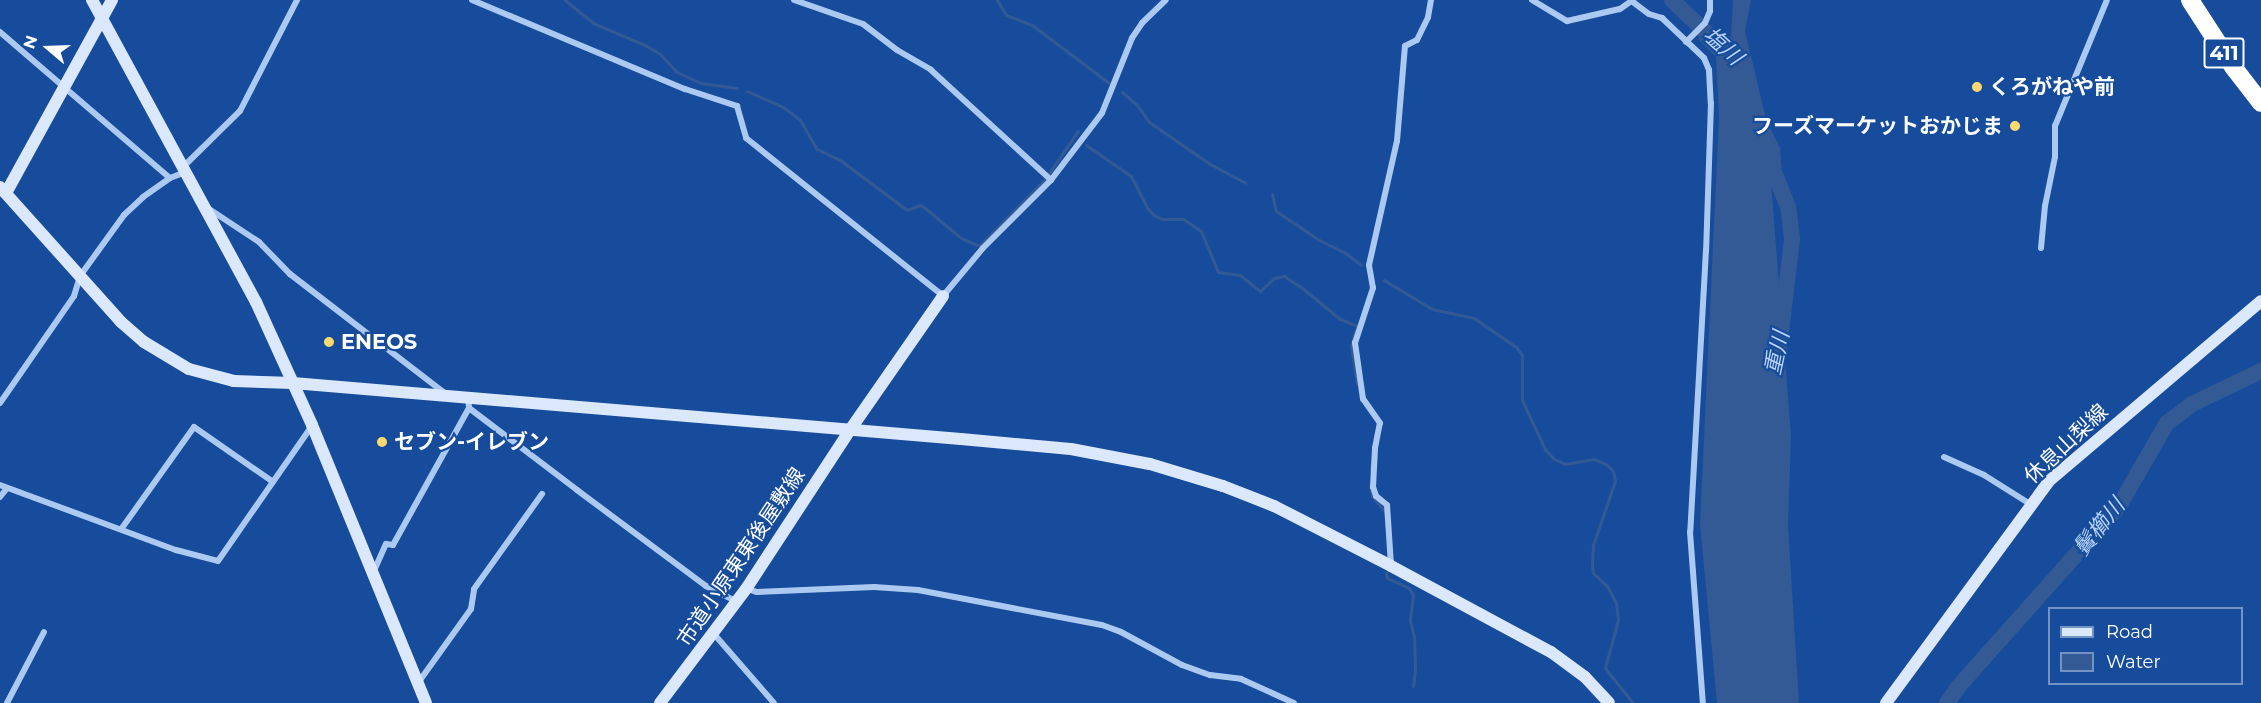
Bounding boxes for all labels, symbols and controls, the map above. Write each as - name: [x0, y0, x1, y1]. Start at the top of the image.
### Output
- north arrow: [18, 18, 78, 78]
- water label: 塩川: [1698, 21, 1748, 71]
- text: N: [19, 33, 42, 51]
- road number: 411: [2203, 36, 2245, 70]
- place label: くろがねや前: [1989, 74, 2115, 100]
- marker: くろがねや前: [1970, 80, 1984, 94]
- place label: フーズマーケットおかじま: [1751, 113, 2003, 139]
- marker: フーズマーケットおかじま: [2008, 119, 2022, 133]
- place label: ENEOS: [341, 329, 417, 355]
- water label: 重川: [1760, 329, 1794, 377]
- marker: ENEOS: [322, 335, 336, 349]
- street label: 休息山梨線: [2019, 399, 2113, 489]
- place label: セブン-イレブン: [394, 429, 549, 455]
- marker: セブン-イレブン: [375, 435, 389, 449]
- street label: 市道小原東東後屋敷線: [672, 463, 810, 651]
- water label: 鬢櫛川: [2068, 493, 2130, 561]
- legend: [2048, 607, 2243, 685]
- text: Road: [2106, 621, 2153, 643]
- text: Water: [2106, 651, 2161, 673]

